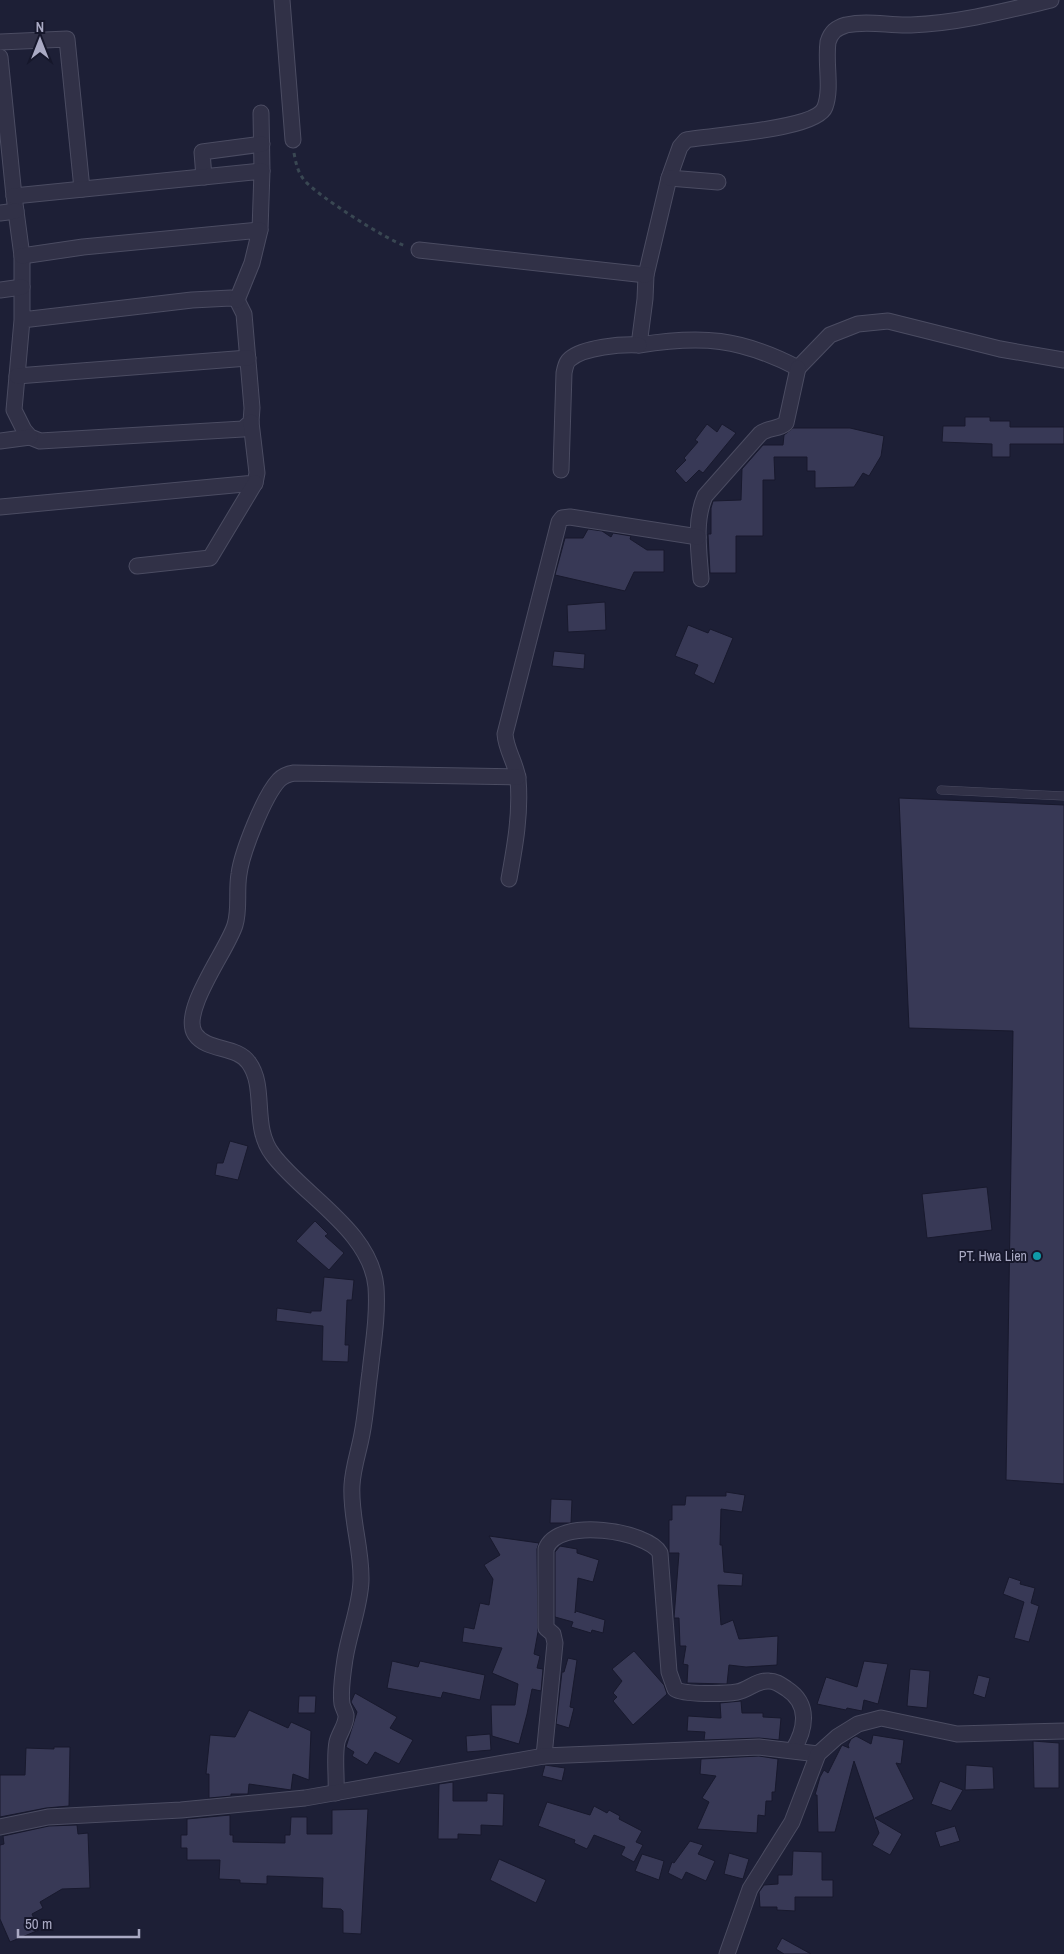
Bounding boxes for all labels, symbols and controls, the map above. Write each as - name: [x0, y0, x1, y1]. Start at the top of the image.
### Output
- north arrow: [15, 15, 65, 65]
- text: N: [36, 18, 44, 36]
- place label: PT. Hwa Lien: [959, 1247, 1027, 1265]
- marker: PT. Hwa Lien: [1031, 1250, 1043, 1262]
- scale bar: [18, 1906, 139, 1938]
- text: 50 m: [25, 1913, 52, 1934]

